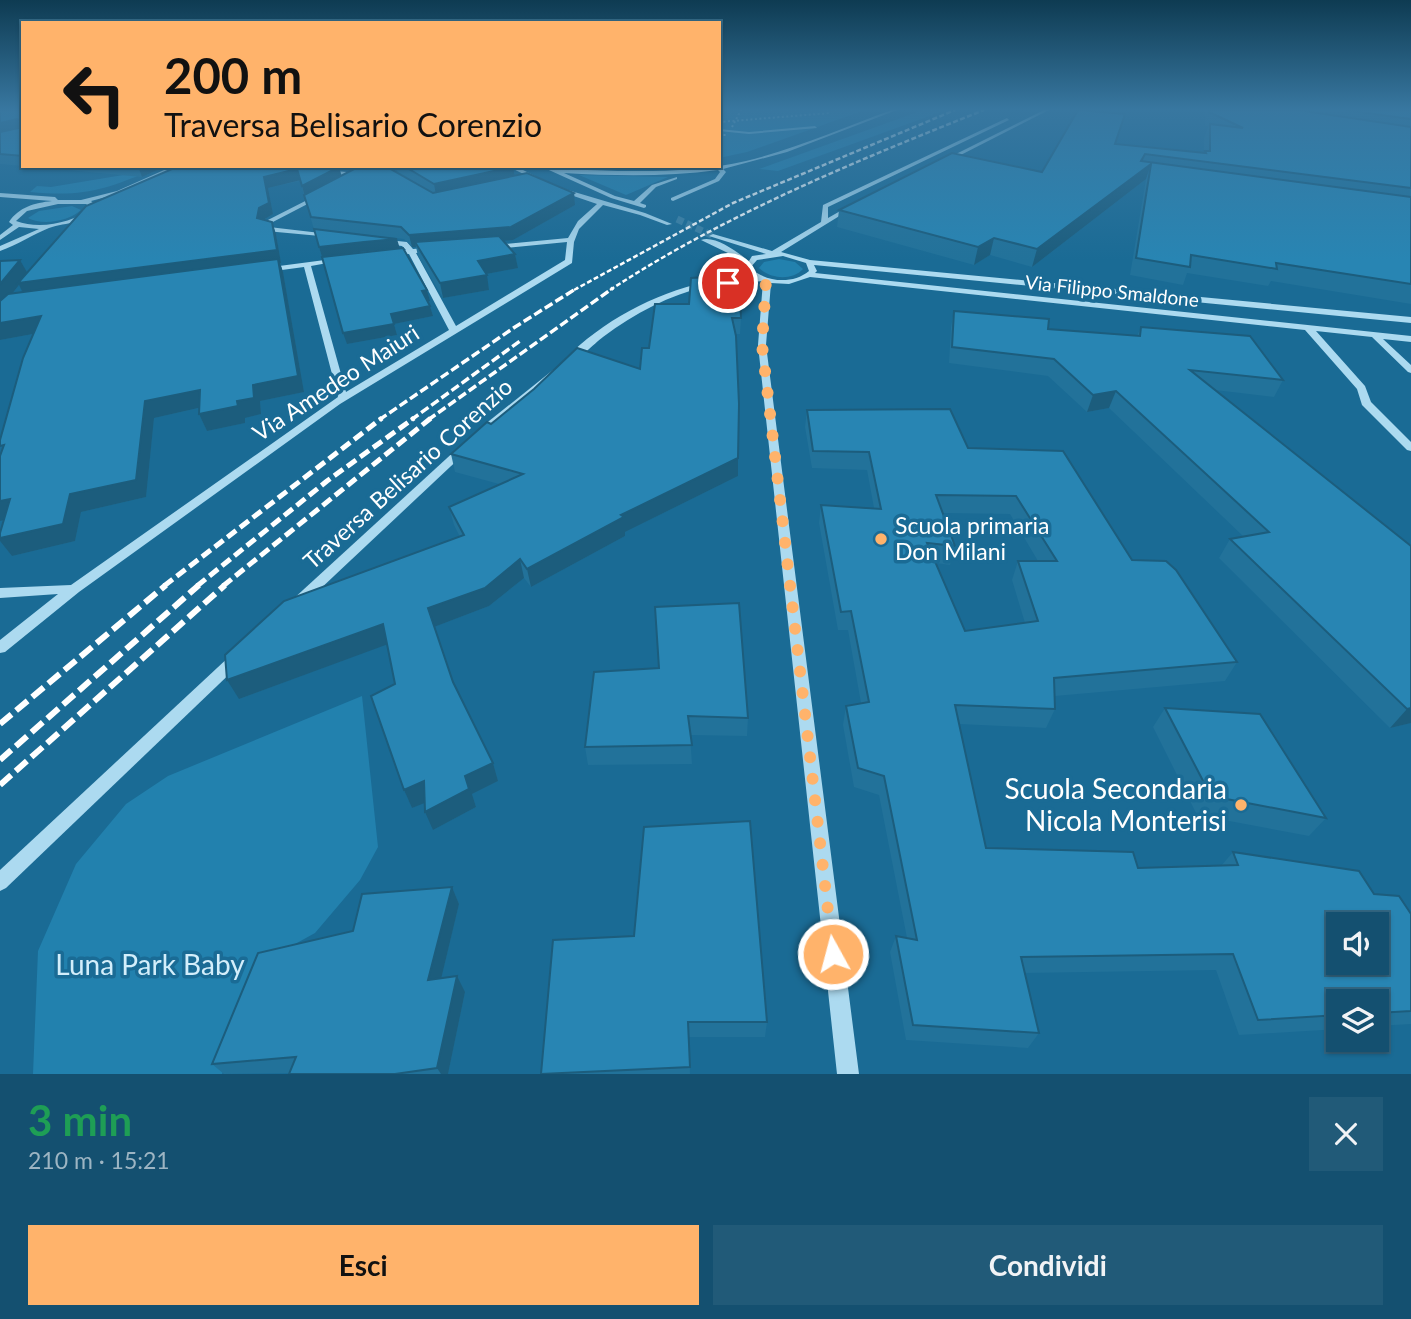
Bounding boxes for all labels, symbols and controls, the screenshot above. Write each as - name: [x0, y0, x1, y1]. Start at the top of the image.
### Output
- text: 200 m: [164, 46, 302, 104]
- icon: left: [49, 49, 140, 140]
- text: Traversa Belisario Corenzio: [164, 105, 542, 144]
- pin: [698, 253, 758, 313]
- icon: arrive: [709, 264, 747, 302]
- street label: Via Filippo Smaldone: [1024, 270, 1200, 311]
- street label: Via Amedeo Maiuri: [247, 318, 424, 446]
- street label: Traversa Belisario Corenzio: [297, 372, 518, 575]
- place label: Scuola primaria Don Milani: [895, 511, 1049, 565]
- marker: Scuola primaria Don Milani: [873, 531, 889, 547]
- place label: Scuola Secondaria Nicola Monterisi: [1004, 771, 1227, 837]
- marker: Scuola Secondaria Nicola Monterisi: [1233, 797, 1249, 813]
- map controls: [1326, 912, 1389, 1052]
- button: sound: [1326, 912, 1389, 975]
- position arrow: [796, 917, 870, 991]
- park label: Luna Park Baby: [55, 947, 245, 981]
- button: layers: [1326, 989, 1389, 1052]
- text: 3 min: [28, 1095, 132, 1145]
- button: close: [1309, 1097, 1383, 1171]
- text: 210 m · 15:21: [28, 1146, 170, 1174]
- button: Esci: [28, 1225, 699, 1305]
- button: Condividi: [713, 1225, 1383, 1305]

